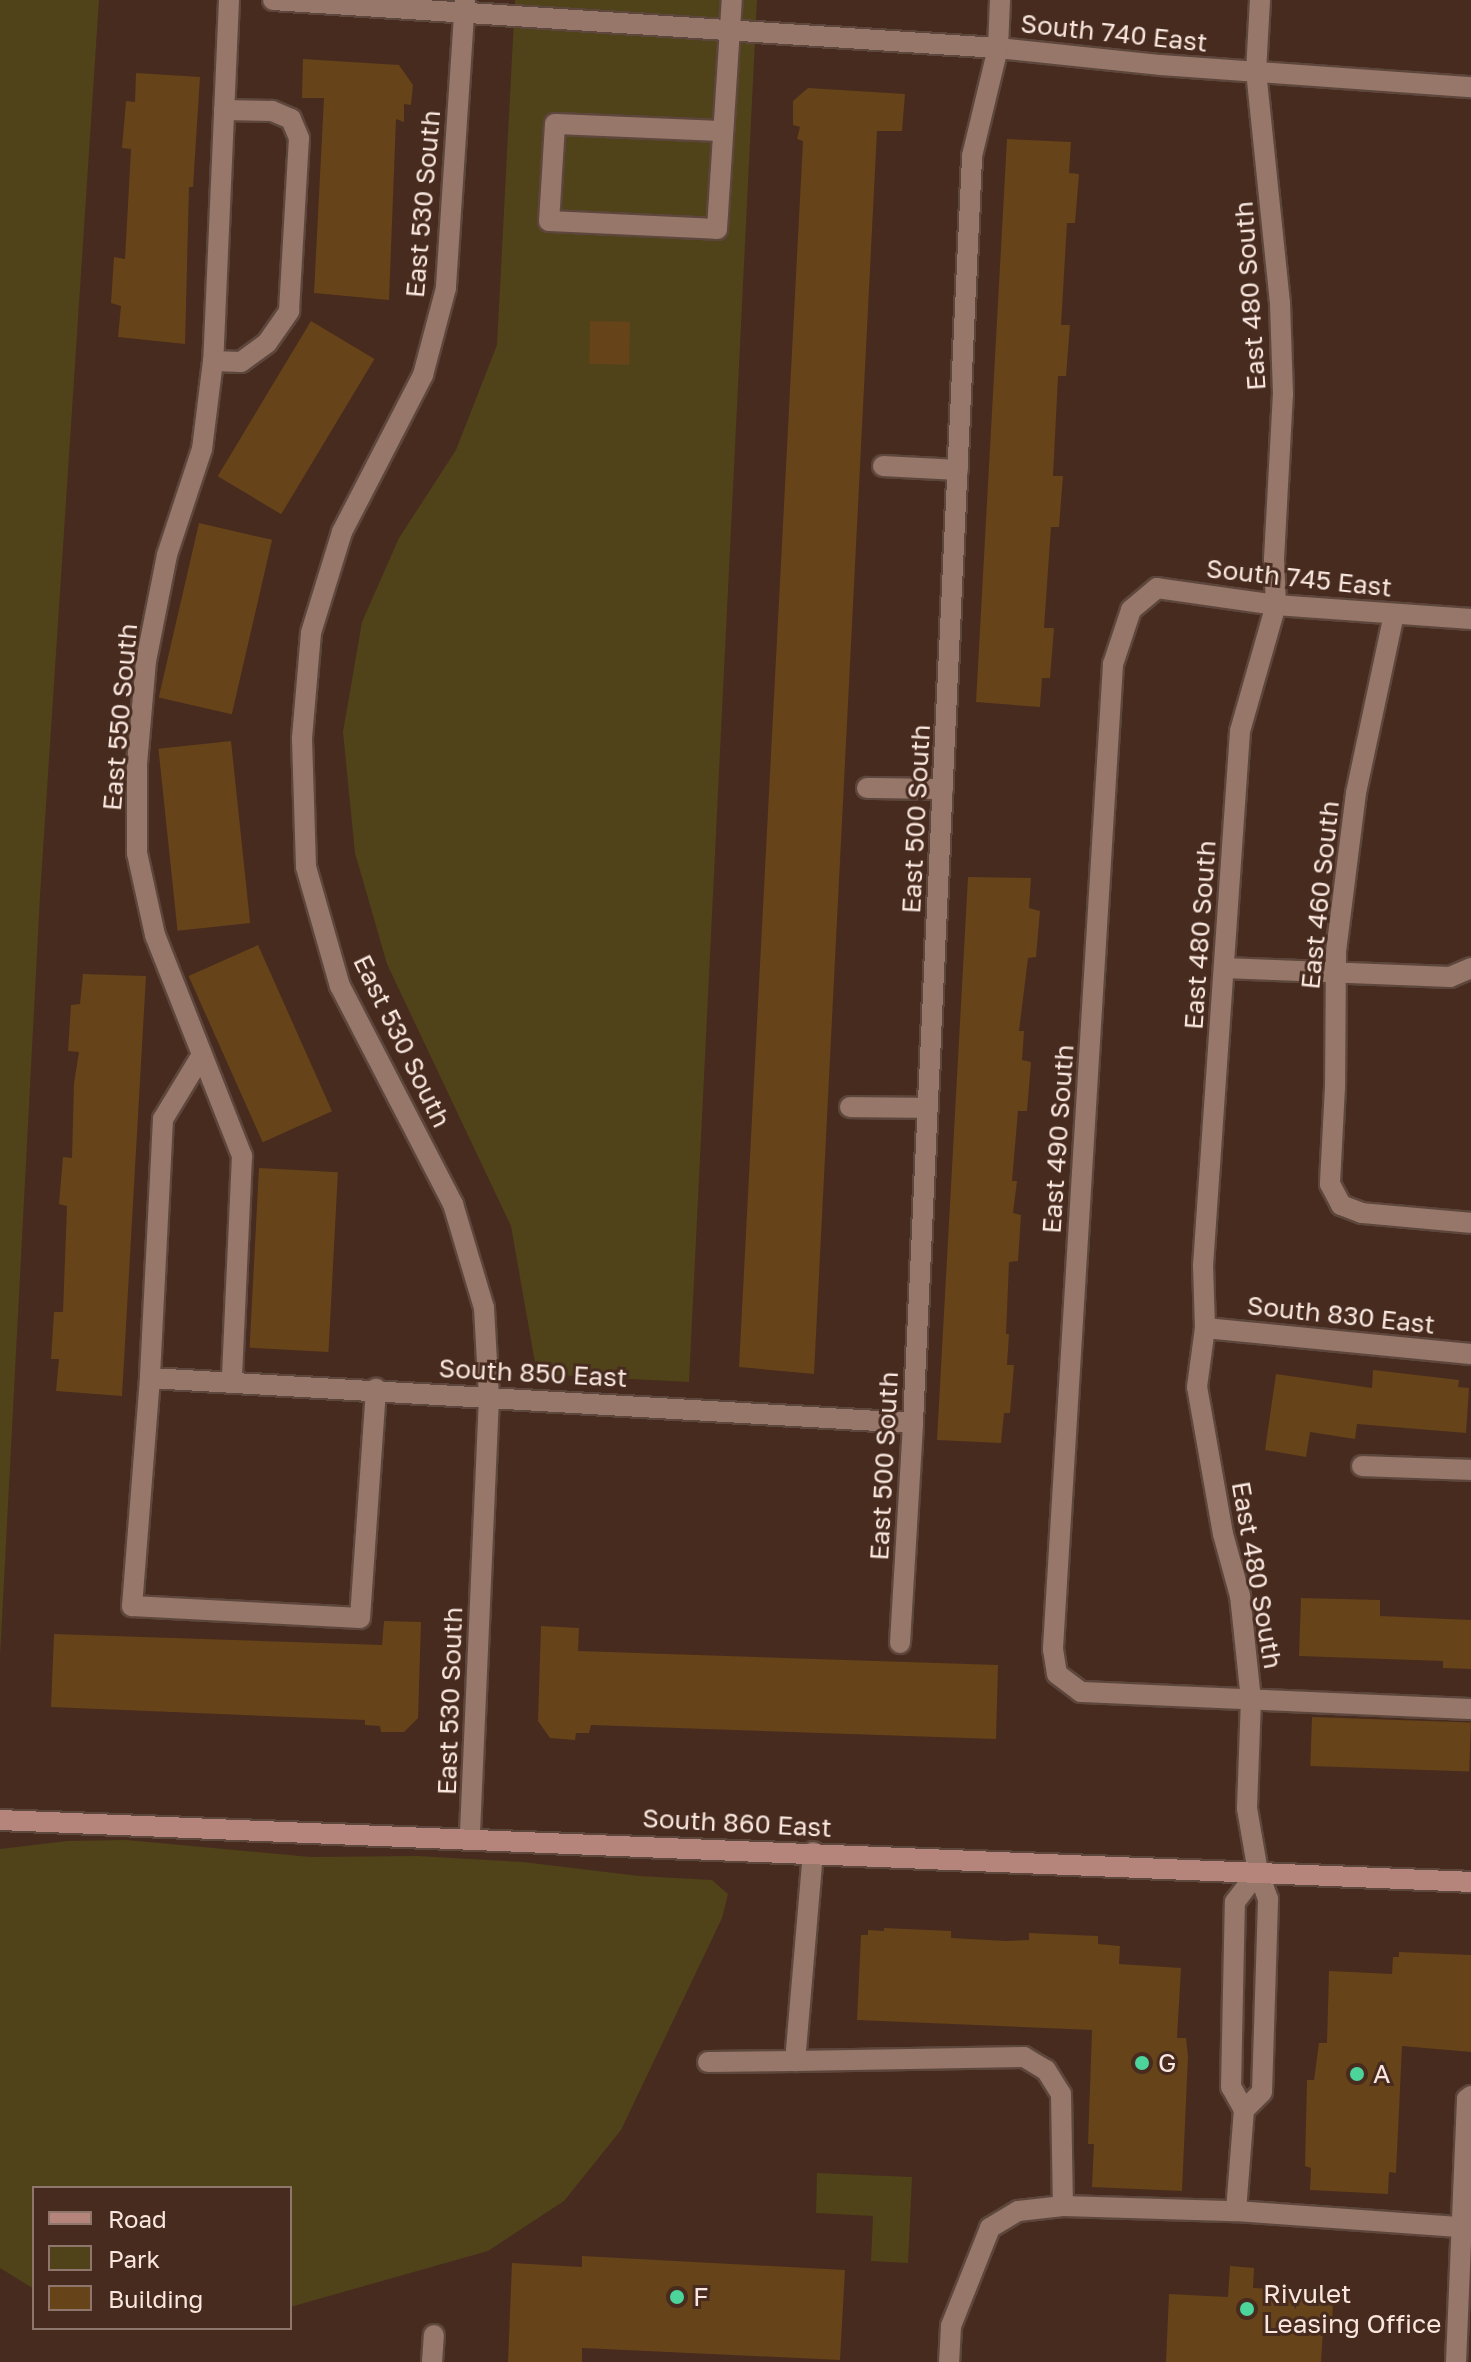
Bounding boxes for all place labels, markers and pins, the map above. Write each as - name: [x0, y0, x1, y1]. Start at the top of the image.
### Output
- place label: G: [1158, 2047, 1176, 2079]
- marker: G: [1133, 2054, 1151, 2072]
- place label: A: [1373, 2058, 1390, 2090]
- marker: A: [1348, 2065, 1366, 2083]
- place label: Rivulet Leasing Office: [1263, 2278, 1441, 2340]
- place label: F: [693, 2281, 708, 2313]
- marker: F: [668, 2288, 686, 2306]
- marker: Rivulet Leasing Office: [1238, 2300, 1256, 2318]

